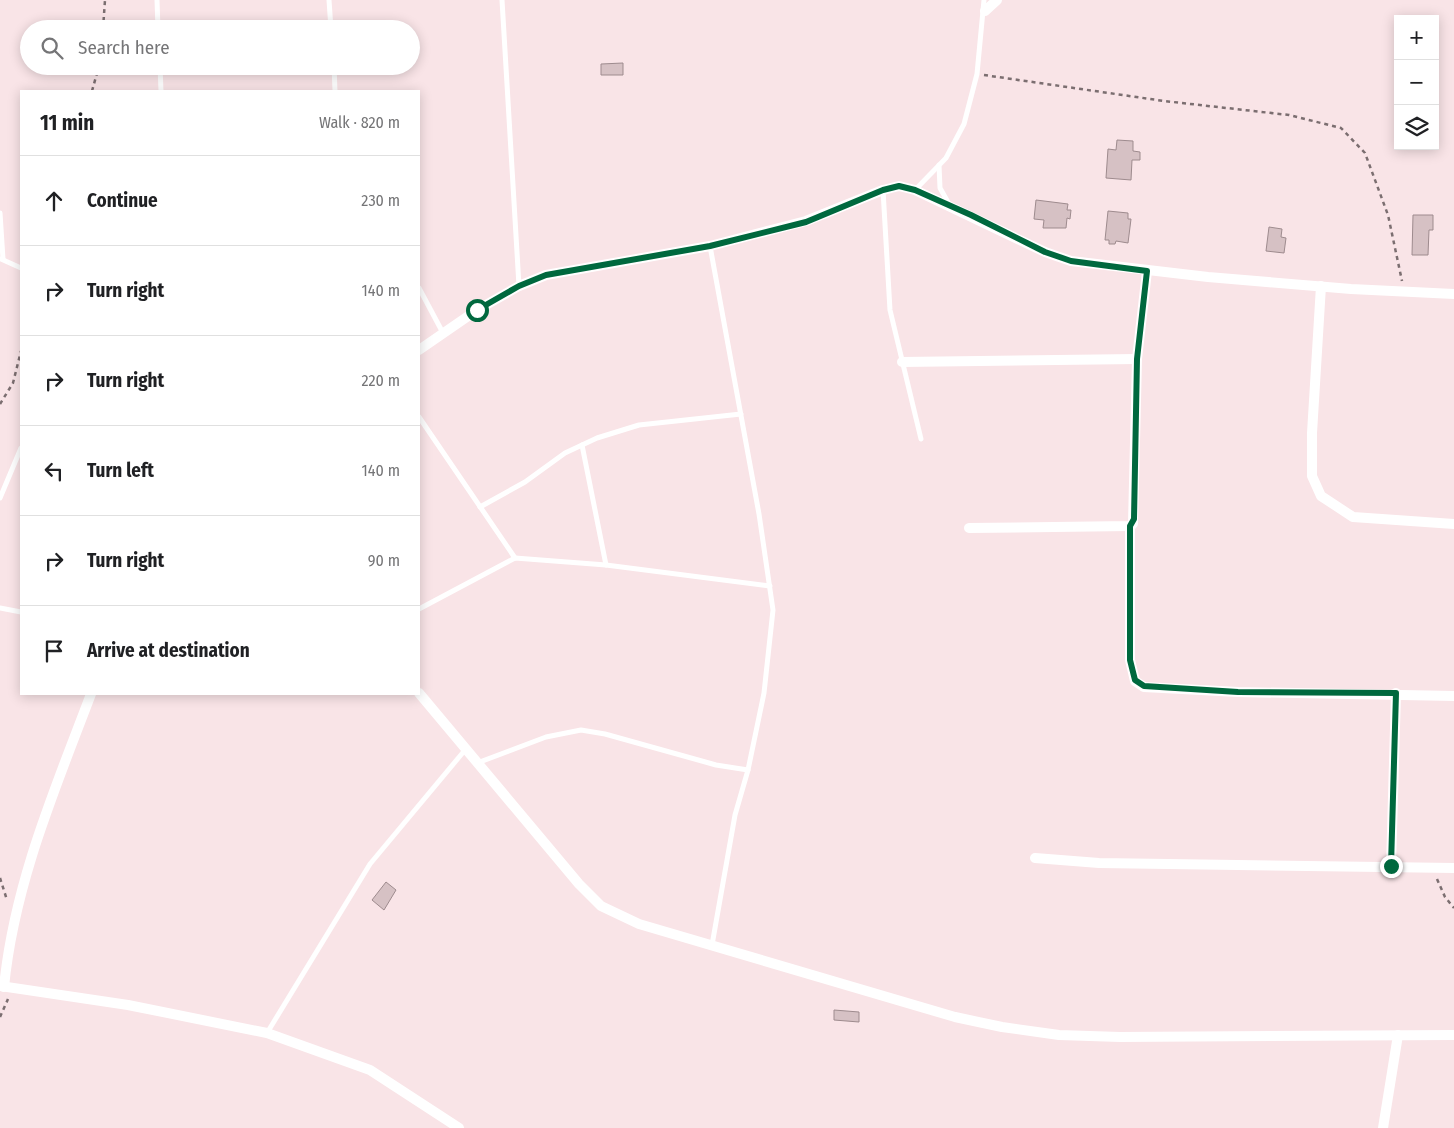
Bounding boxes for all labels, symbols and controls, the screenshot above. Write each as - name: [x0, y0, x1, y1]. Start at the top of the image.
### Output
- map controls: [1394, 15, 1439, 150]
- button: +: [1394, 15, 1439, 60]
- search box: [20, 20, 420, 75]
- icon: search: [38, 34, 66, 62]
- text: Search here: [78, 36, 170, 59]
- button: −: [1394, 60, 1439, 105]
- button: layers: [1394, 105, 1439, 150]
- text: 11 min: [40, 110, 94, 136]
- text: Walk · 820 m: [319, 113, 400, 132]
- icon: ahead: [40, 187, 68, 215]
- text: Continue: [87, 189, 158, 212]
- text: 230 m: [361, 191, 400, 210]
- icon: right: [40, 277, 68, 305]
- text: Turn right: [87, 279, 164, 302]
- text: 140 m: [362, 281, 400, 300]
- route start: [466, 299, 489, 322]
- icon: right: [40, 367, 68, 395]
- text: Turn right: [87, 369, 164, 392]
- text: 220 m: [361, 371, 400, 390]
- icon: left: [40, 457, 68, 485]
- text: Turn left: [87, 459, 154, 482]
- text: 140 m: [362, 461, 400, 480]
- icon: right: [40, 547, 68, 575]
- text: Turn right: [87, 549, 164, 572]
- text: 90 m: [368, 551, 400, 570]
- icon: arrive: [40, 637, 68, 665]
- text: Arrive at destination: [87, 639, 250, 662]
- route end: [1380, 855, 1403, 878]

